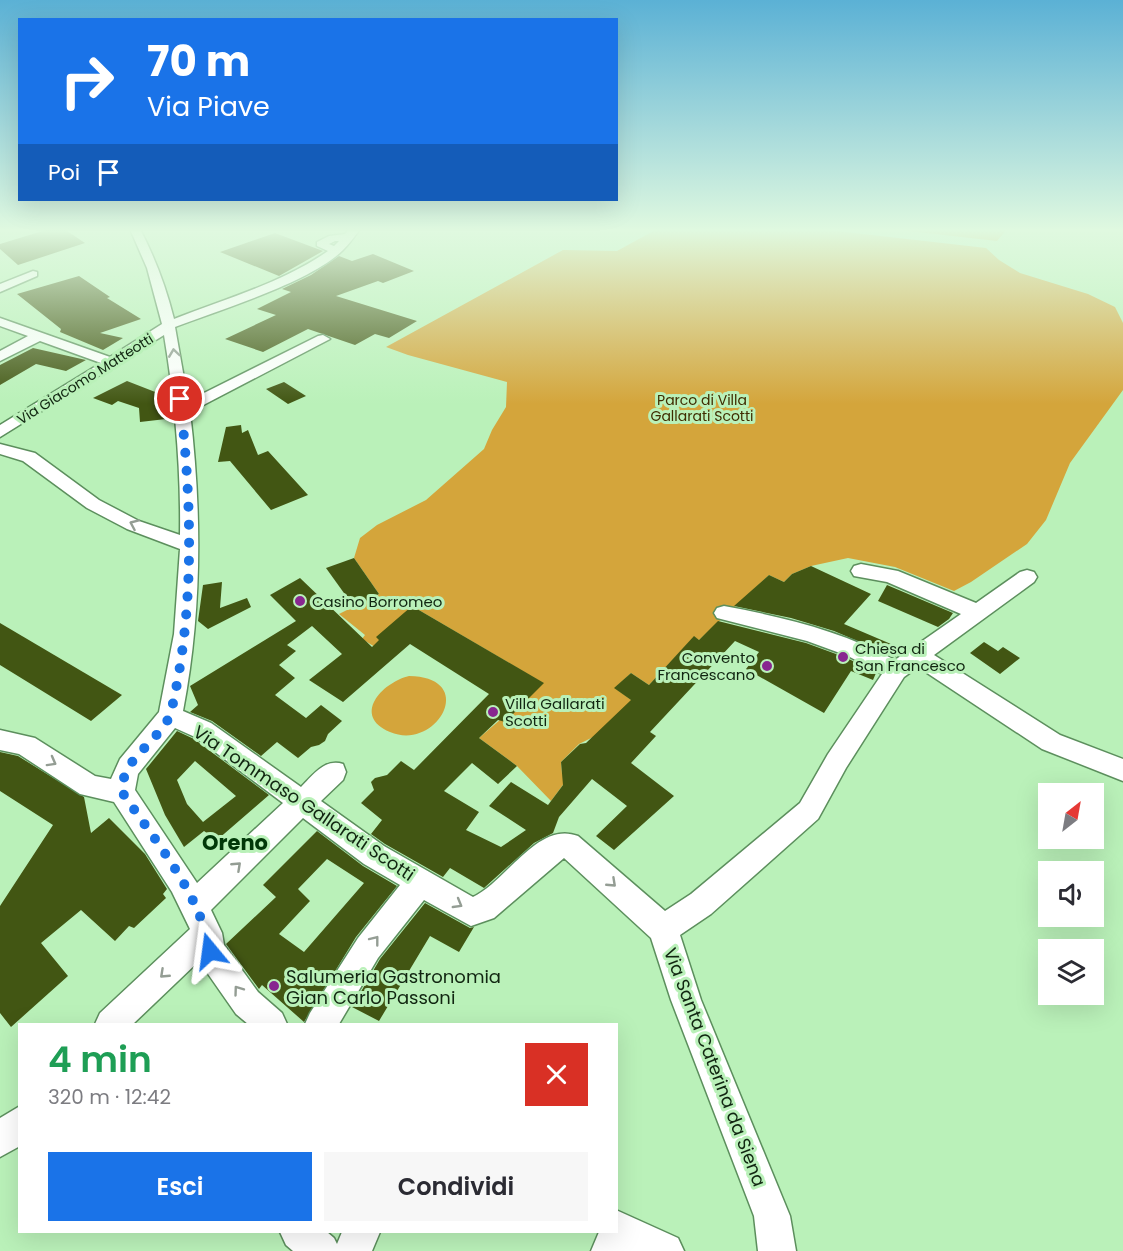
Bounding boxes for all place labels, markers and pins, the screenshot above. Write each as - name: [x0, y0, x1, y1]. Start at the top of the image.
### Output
- pin: [154, 373, 205, 424]
- place label: Casino Borromeo: [312, 591, 442, 612]
- marker: Casino Borromeo: [293, 594, 307, 608]
- place label: Chiesa di San Francesco: [855, 638, 965, 676]
- place label: Convento Francescano: [657, 647, 755, 685]
- marker: Chiesa di San Francesco: [836, 650, 850, 664]
- marker: Convento Francescano: [760, 659, 774, 673]
- place label: Villa Gallarati Scotti: [505, 693, 605, 731]
- marker: Villa Gallarati Scotti: [486, 705, 500, 719]
- place label: Salumeria Gastronomia Gian Carlo Passoni: [286, 964, 501, 1010]
- marker: Salumeria Gastronomia Gian Carlo Passoni: [267, 979, 281, 993]

